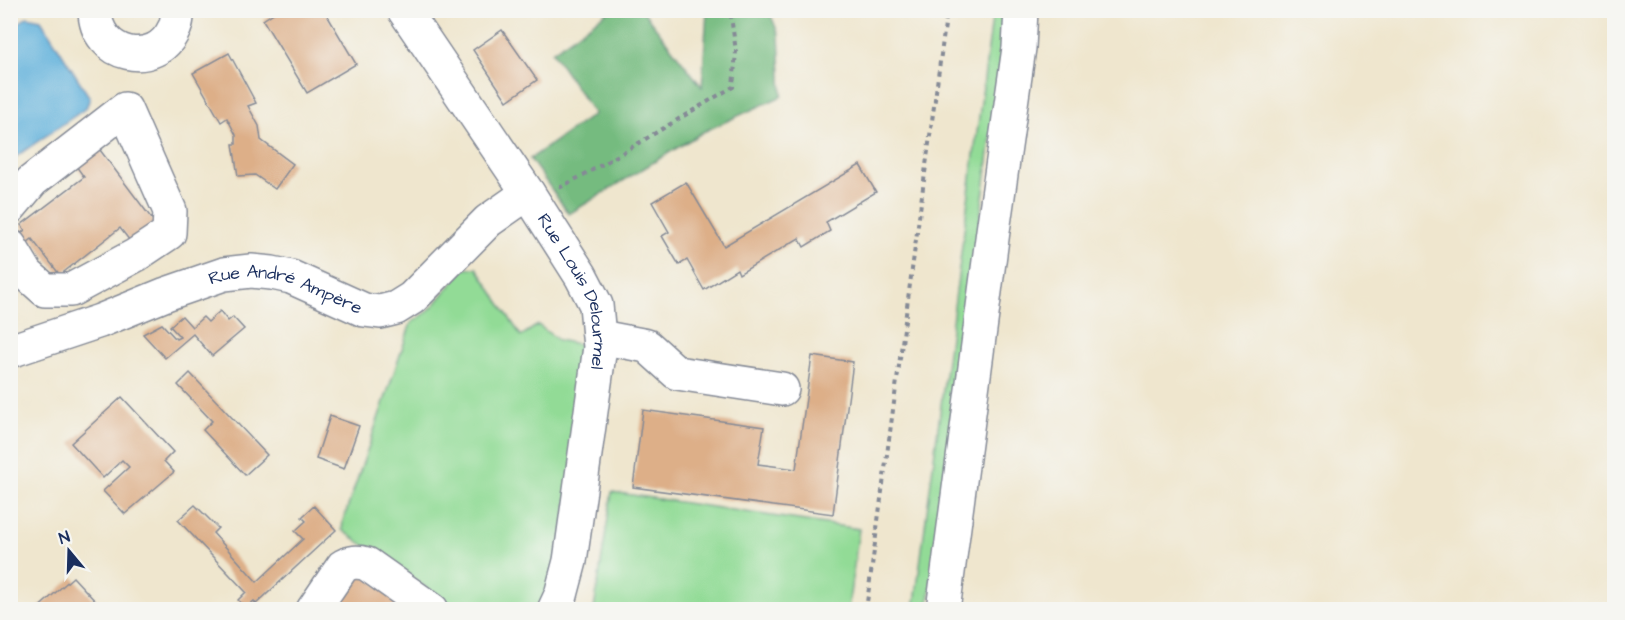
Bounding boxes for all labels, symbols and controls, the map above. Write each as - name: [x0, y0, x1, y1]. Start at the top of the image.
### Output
- street label: Rue Louis Delourmel: [531, 208, 613, 371]
- street label: Rue André Ampère: [205, 258, 367, 320]
- north arrow: [39, 521, 99, 581]
- text: N: [56, 526, 73, 550]

